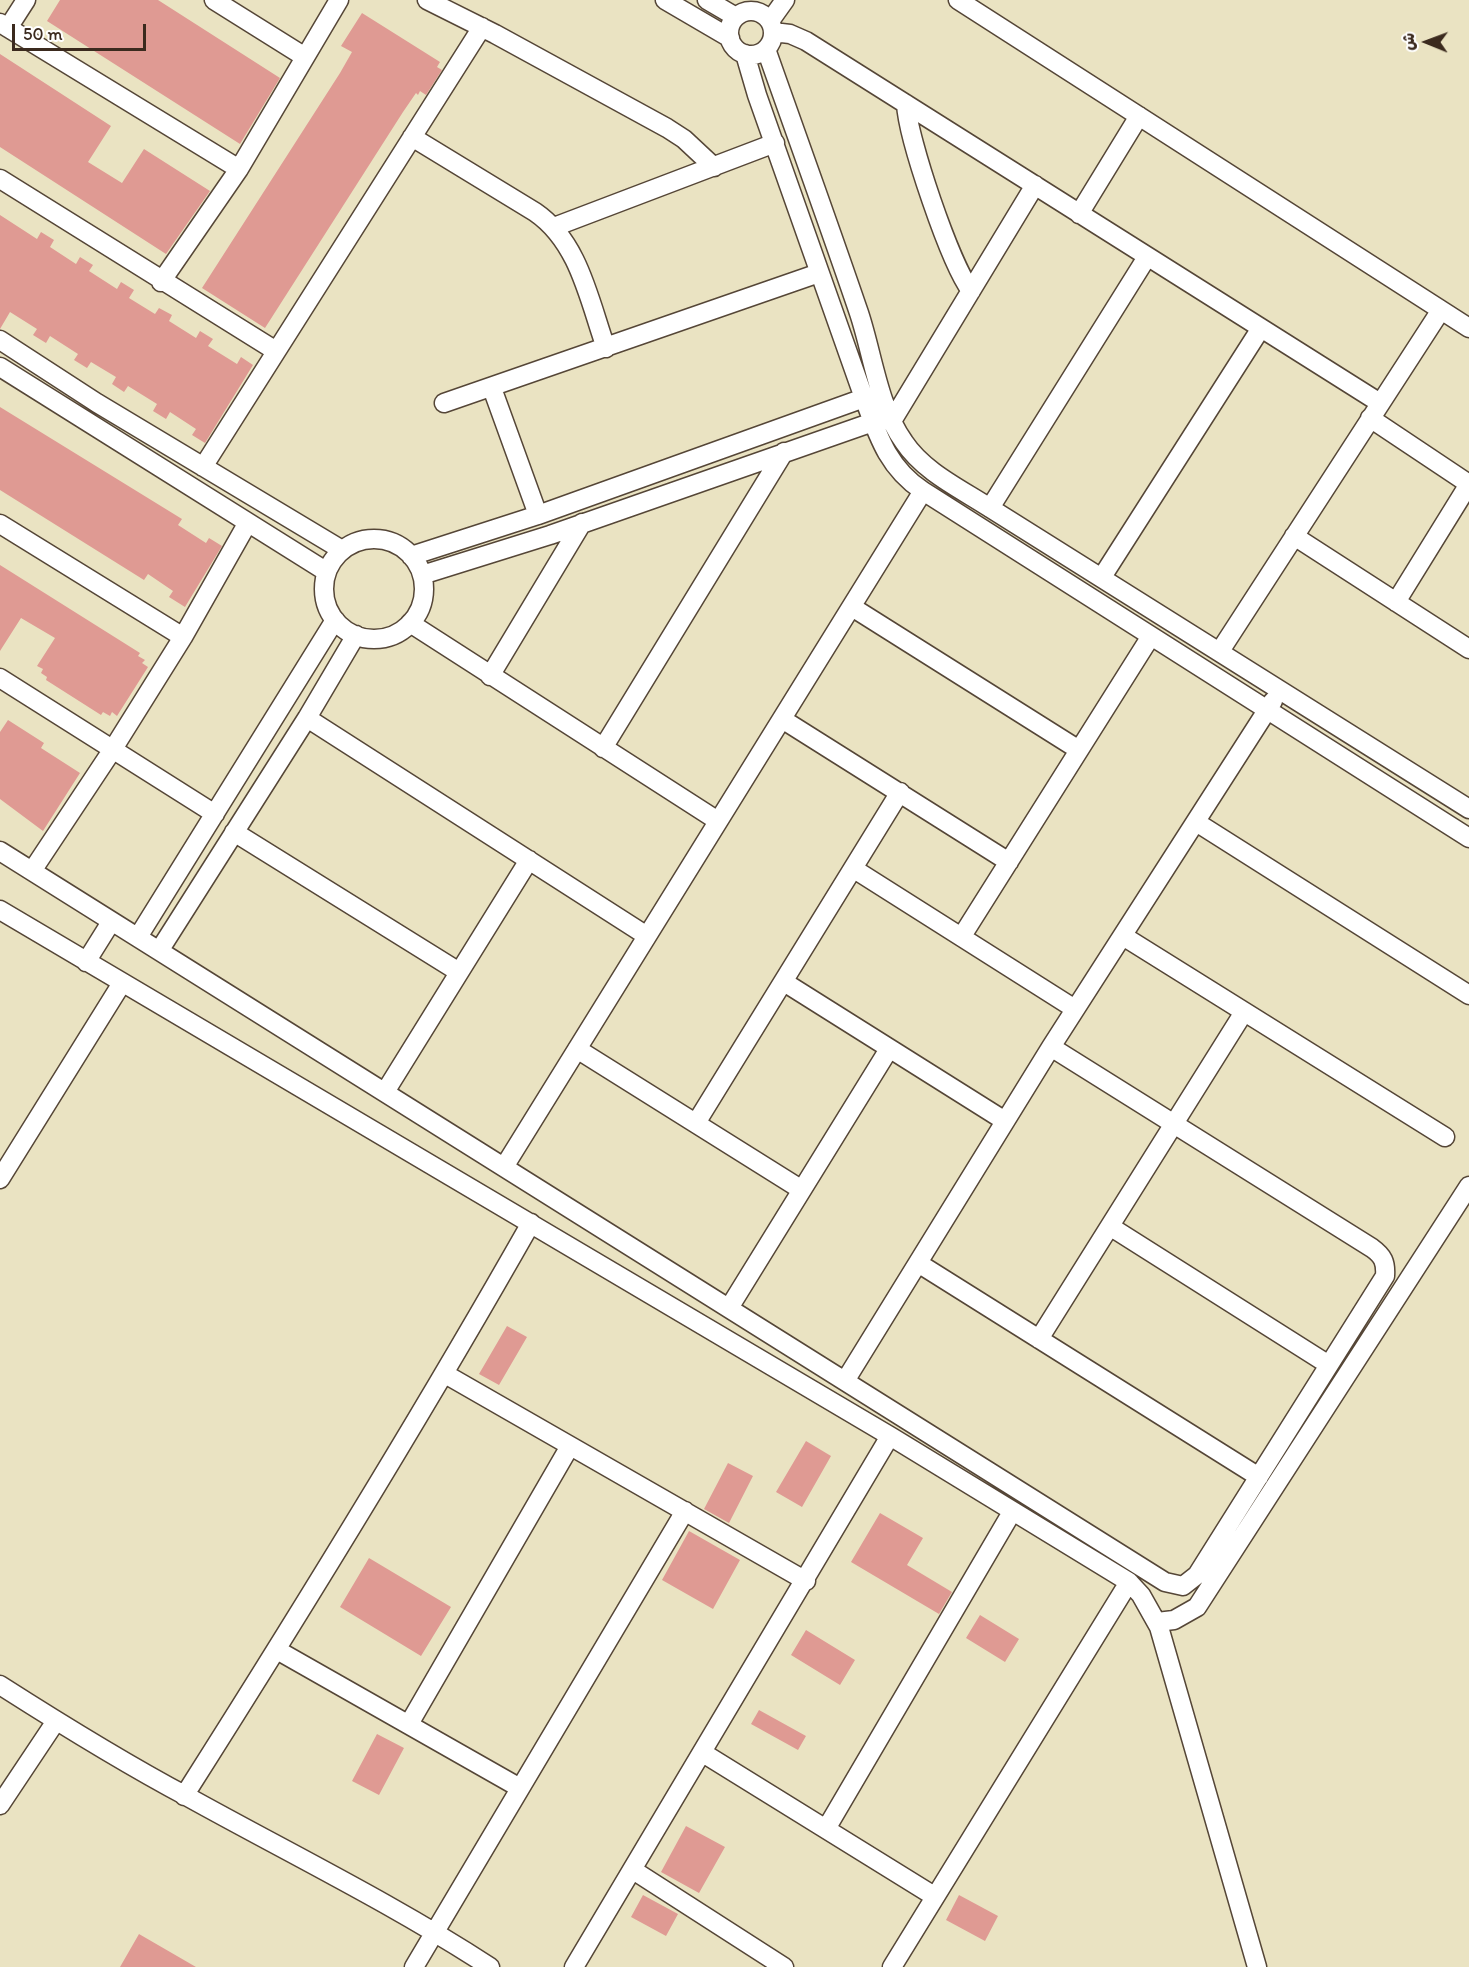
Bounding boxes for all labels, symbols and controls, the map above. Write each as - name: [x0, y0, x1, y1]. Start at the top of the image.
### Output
- scale bar: [15, 12, 148, 50]
- north arrow: [1397, 12, 1457, 72]
- text: 50 m: [23, 23, 63, 45]
- text: ش: [1399, 33, 1418, 51]

